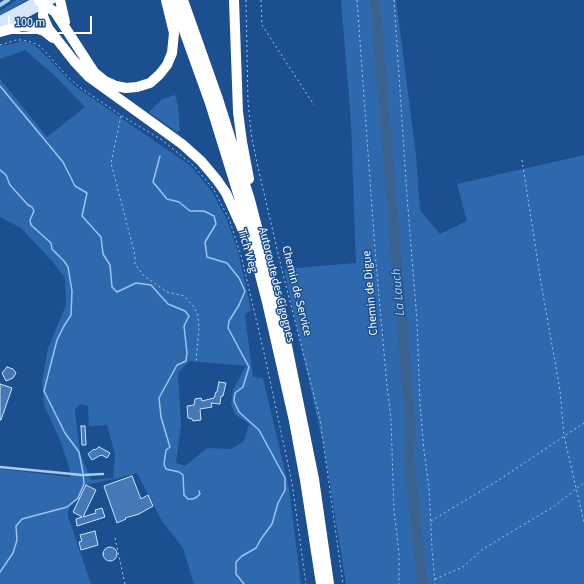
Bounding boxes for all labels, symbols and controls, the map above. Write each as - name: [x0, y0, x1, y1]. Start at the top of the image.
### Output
- scale bar: [10, 8, 94, 34]
- text: 100 m: [15, 14, 45, 31]
- street label: Autoroute des Cigognes: [255, 226, 297, 344]
- street label: Tich Weg: [234, 227, 260, 275]
- street label: Chemin de Service: [278, 244, 314, 338]
- street label: Chemin de Digue: [360, 250, 382, 336]
- water label: La Lauch: [389, 268, 409, 316]

